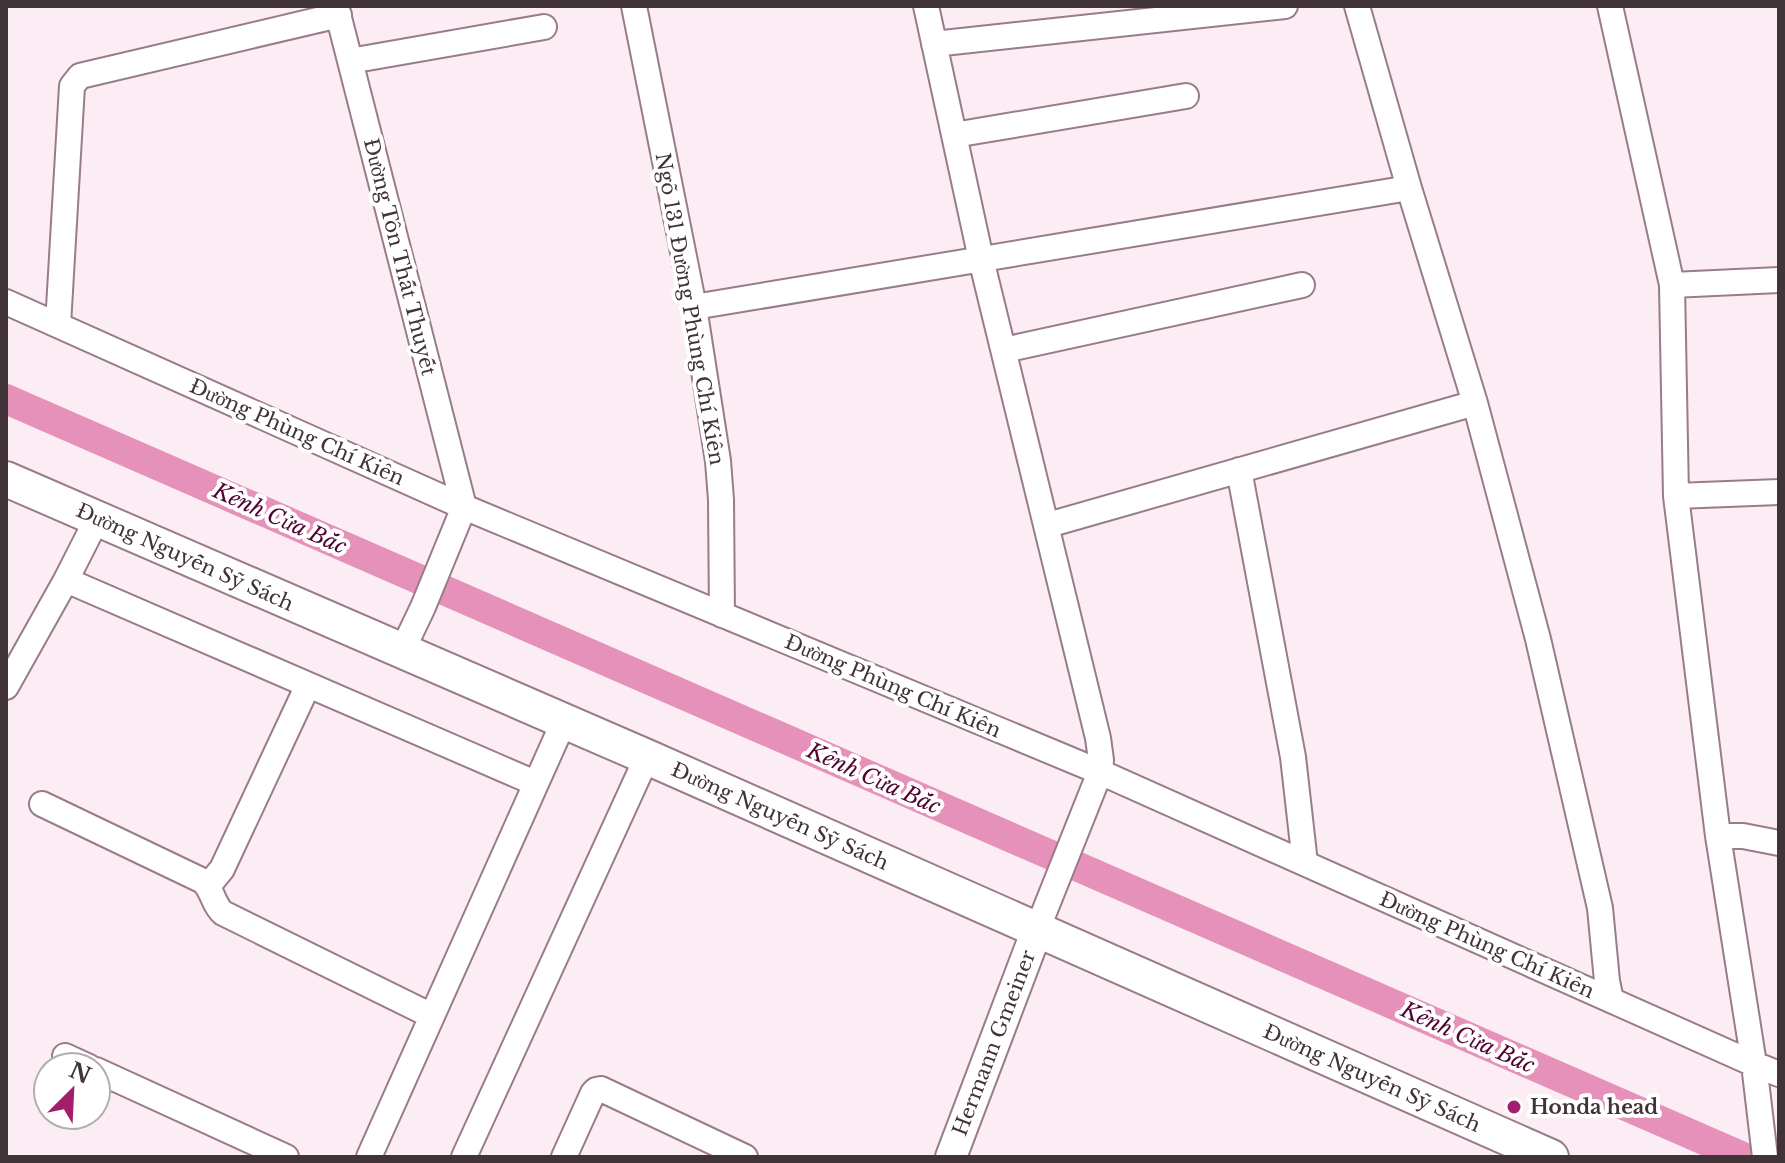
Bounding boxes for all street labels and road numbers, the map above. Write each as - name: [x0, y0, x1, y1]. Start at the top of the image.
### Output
- street label: Đường Tôn Thất Thuyết: [359, 136, 441, 379]
- street label: Ngõ 131 Đường Phùng Chí Kiên: [651, 151, 729, 467]
- street label: Đường Phùng Chí Kiên: [186, 374, 408, 490]
- street label: Đường Nguyễn Sỹ Sách: [73, 498, 298, 616]
- street label: Đường Phùng Chí Kiên: [781, 630, 1005, 743]
- street label: Đường Nguyễn Sỹ Sách: [668, 757, 893, 875]
- street label: Đường Phùng Chí Kiên: [1376, 887, 1598, 1003]
- street label: Hermann Gmeiner: [948, 946, 1041, 1139]
- street label: Đường Nguyễn Sỹ Sách: [1260, 1019, 1485, 1137]

